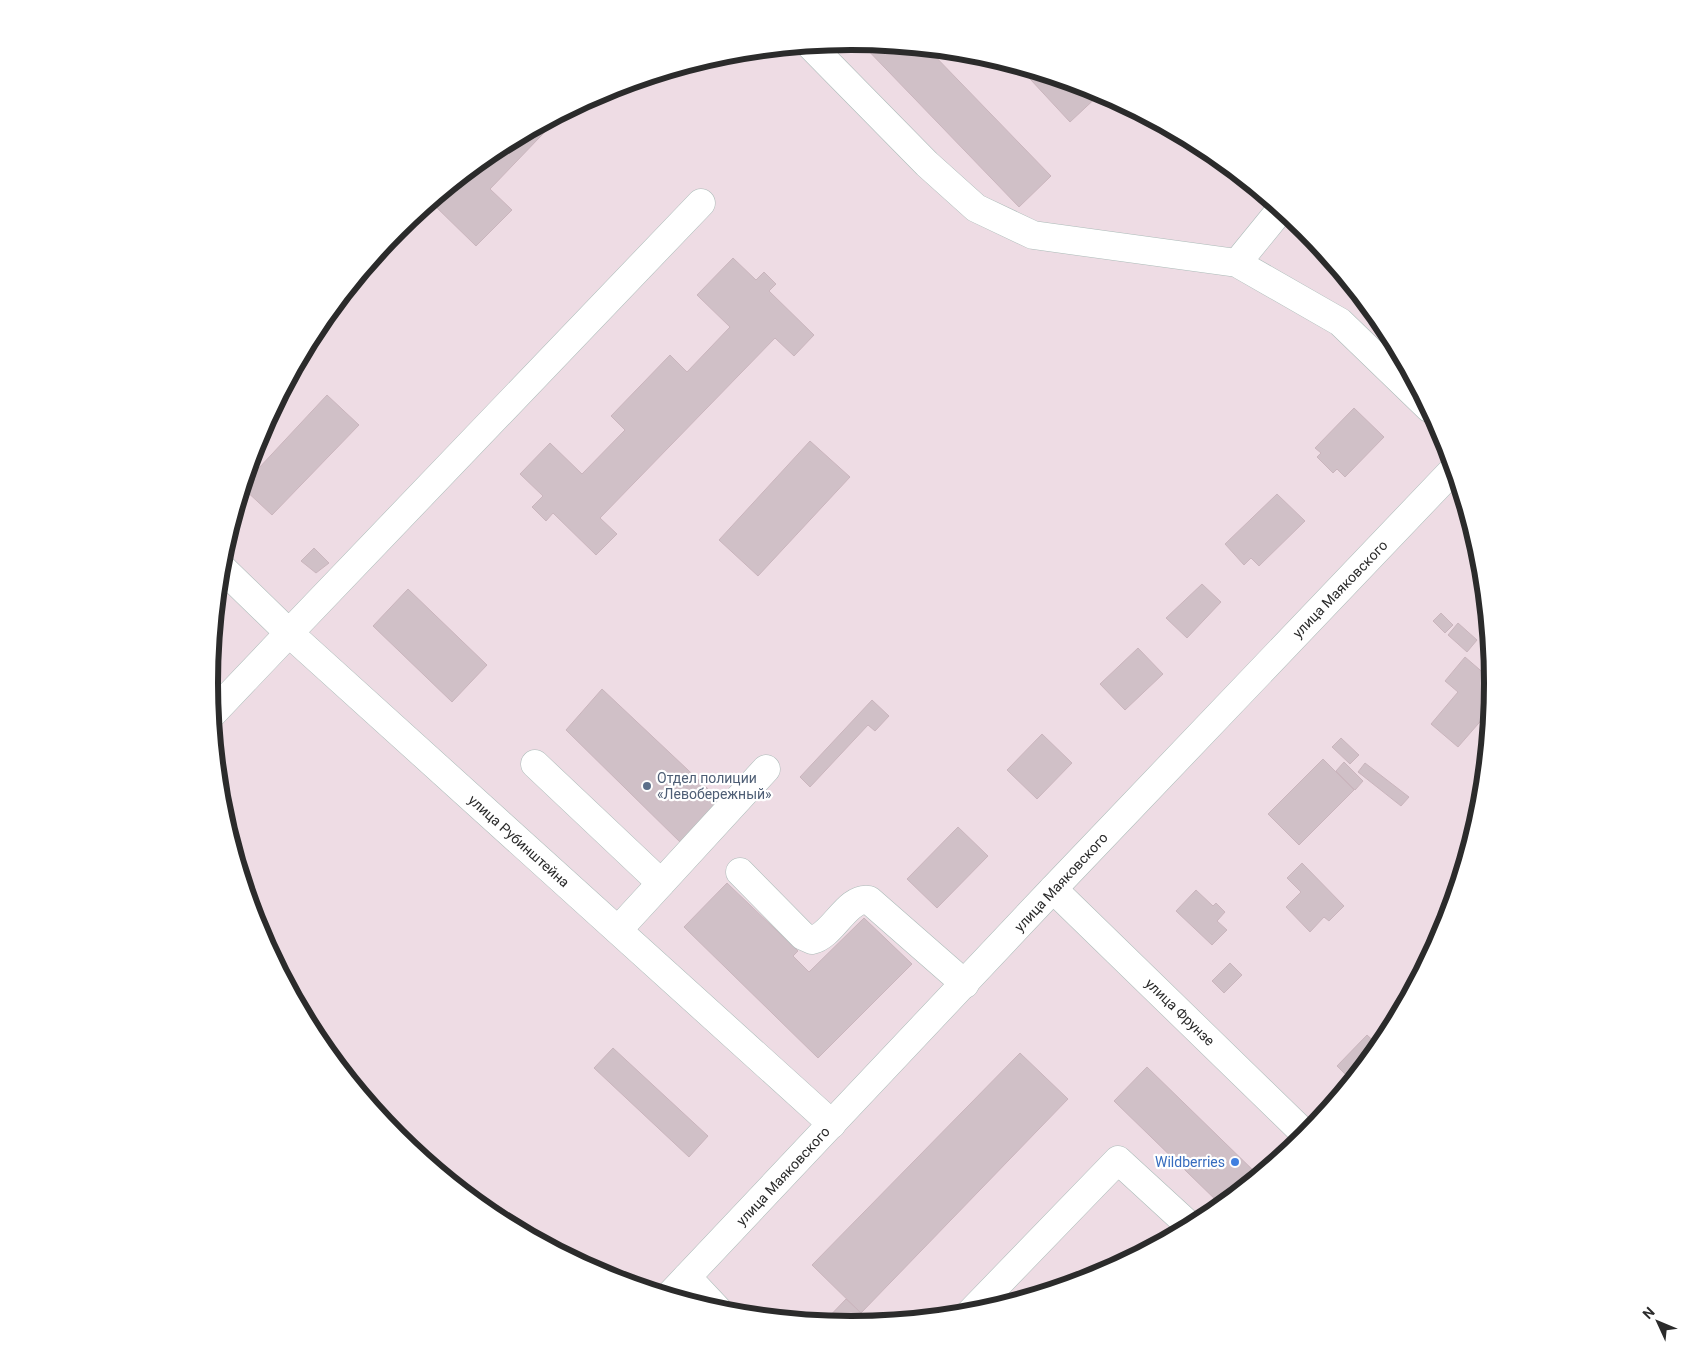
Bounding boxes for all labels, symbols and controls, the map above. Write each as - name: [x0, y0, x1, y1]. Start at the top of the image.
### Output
- street label: улица Маяковского: [1289, 537, 1391, 641]
- place label: Отдел полиции «Левобережный»: [657, 770, 772, 802]
- marker: Отдел полиции «Левобережный»: [641, 780, 653, 792]
- street label: улица Рубинштейна: [465, 792, 573, 890]
- street label: улица Маяковского: [1011, 829, 1111, 935]
- street label: улица Фрунзе: [1142, 975, 1218, 1049]
- street label: улица Маяковского: [733, 1123, 833, 1229]
- place label: Wildberries: [1155, 1154, 1225, 1170]
- marker: Wildberries: [1229, 1156, 1241, 1168]
- north arrow: [1633, 1297, 1683, 1347]
- text: N: [1639, 1304, 1658, 1322]

